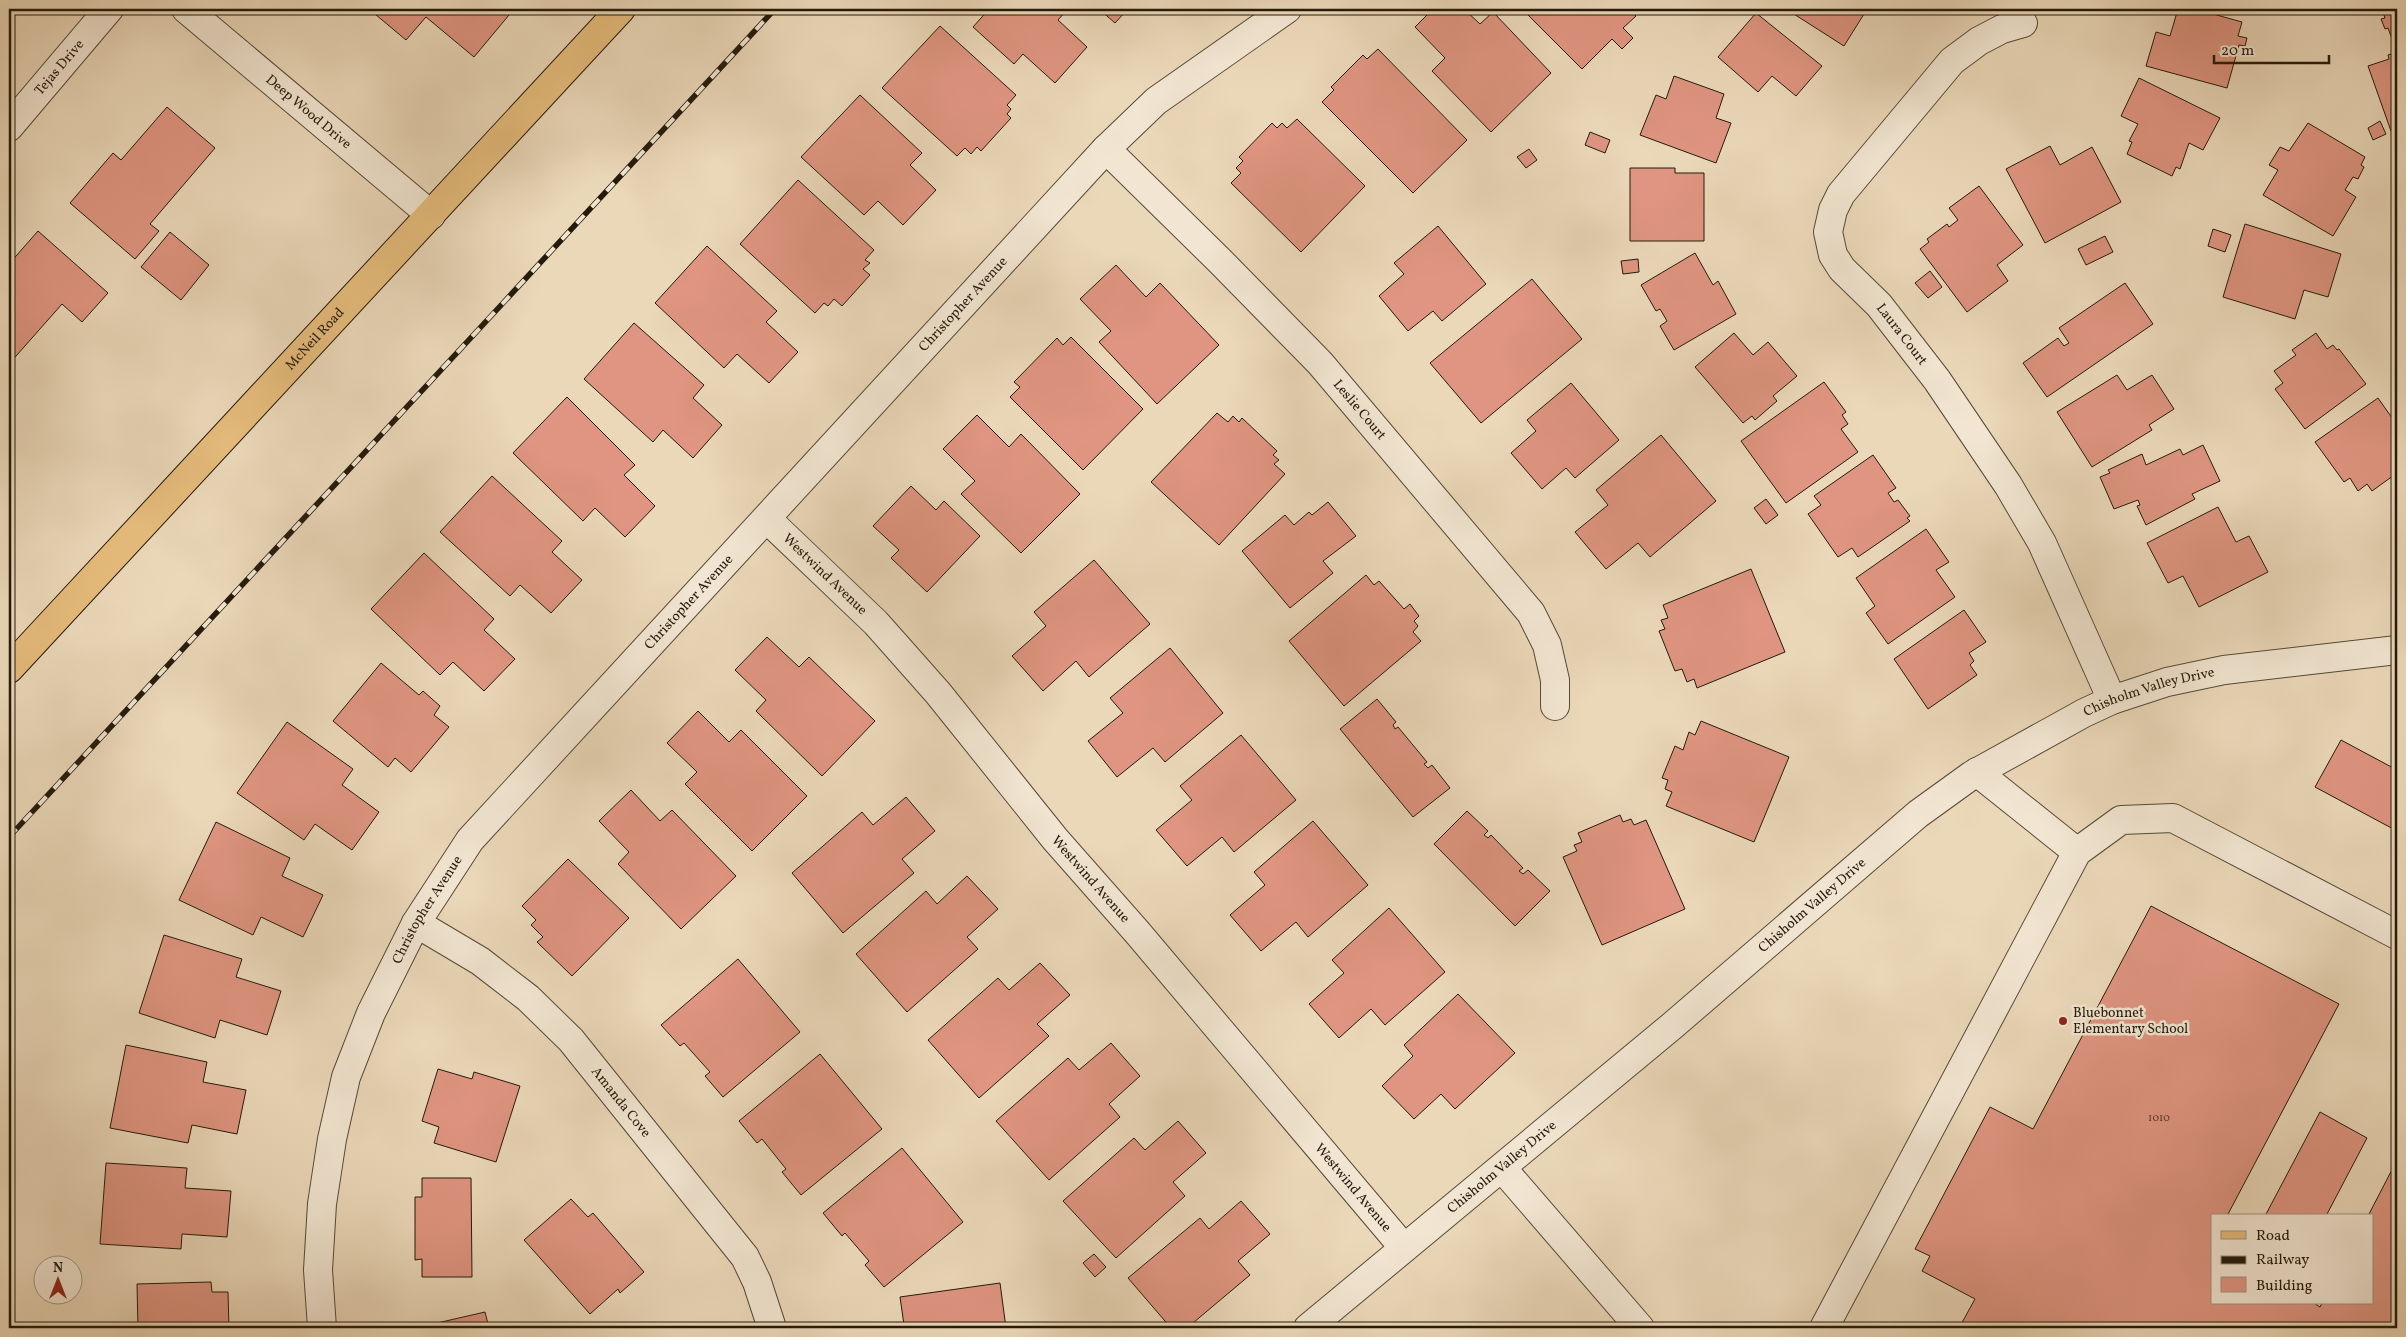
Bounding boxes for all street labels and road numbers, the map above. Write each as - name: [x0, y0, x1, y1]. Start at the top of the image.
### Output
- street label: Tejas Drive: [30, 35, 89, 100]
- street label: Deep Wood Drive: [262, 70, 356, 154]
- street label: Christopher Avenue: [914, 252, 1012, 356]
- street label: Laura Court: [1872, 299, 1932, 369]
- street label: McNeil Road: [281, 304, 349, 374]
- street label: Leslie Court: [1329, 376, 1391, 444]
- street label: Westwind Avenue: [778, 529, 872, 619]
- street label: Christopher Avenue: [640, 550, 738, 654]
- street label: Chisholm Valley Drive: [2080, 663, 2217, 722]
- street label: Westwind Avenue: [1047, 832, 1134, 927]
- street label: Christopher Avenue: [388, 852, 467, 967]
- street label: Chisholm Valley Drive: [1754, 853, 1870, 957]
- street label: Amanda Cove: [587, 1063, 655, 1142]
- street label: Chisholm Valley Drive: [1443, 1116, 1561, 1218]
- street label: Westwind Avenue: [1310, 1139, 1396, 1236]

